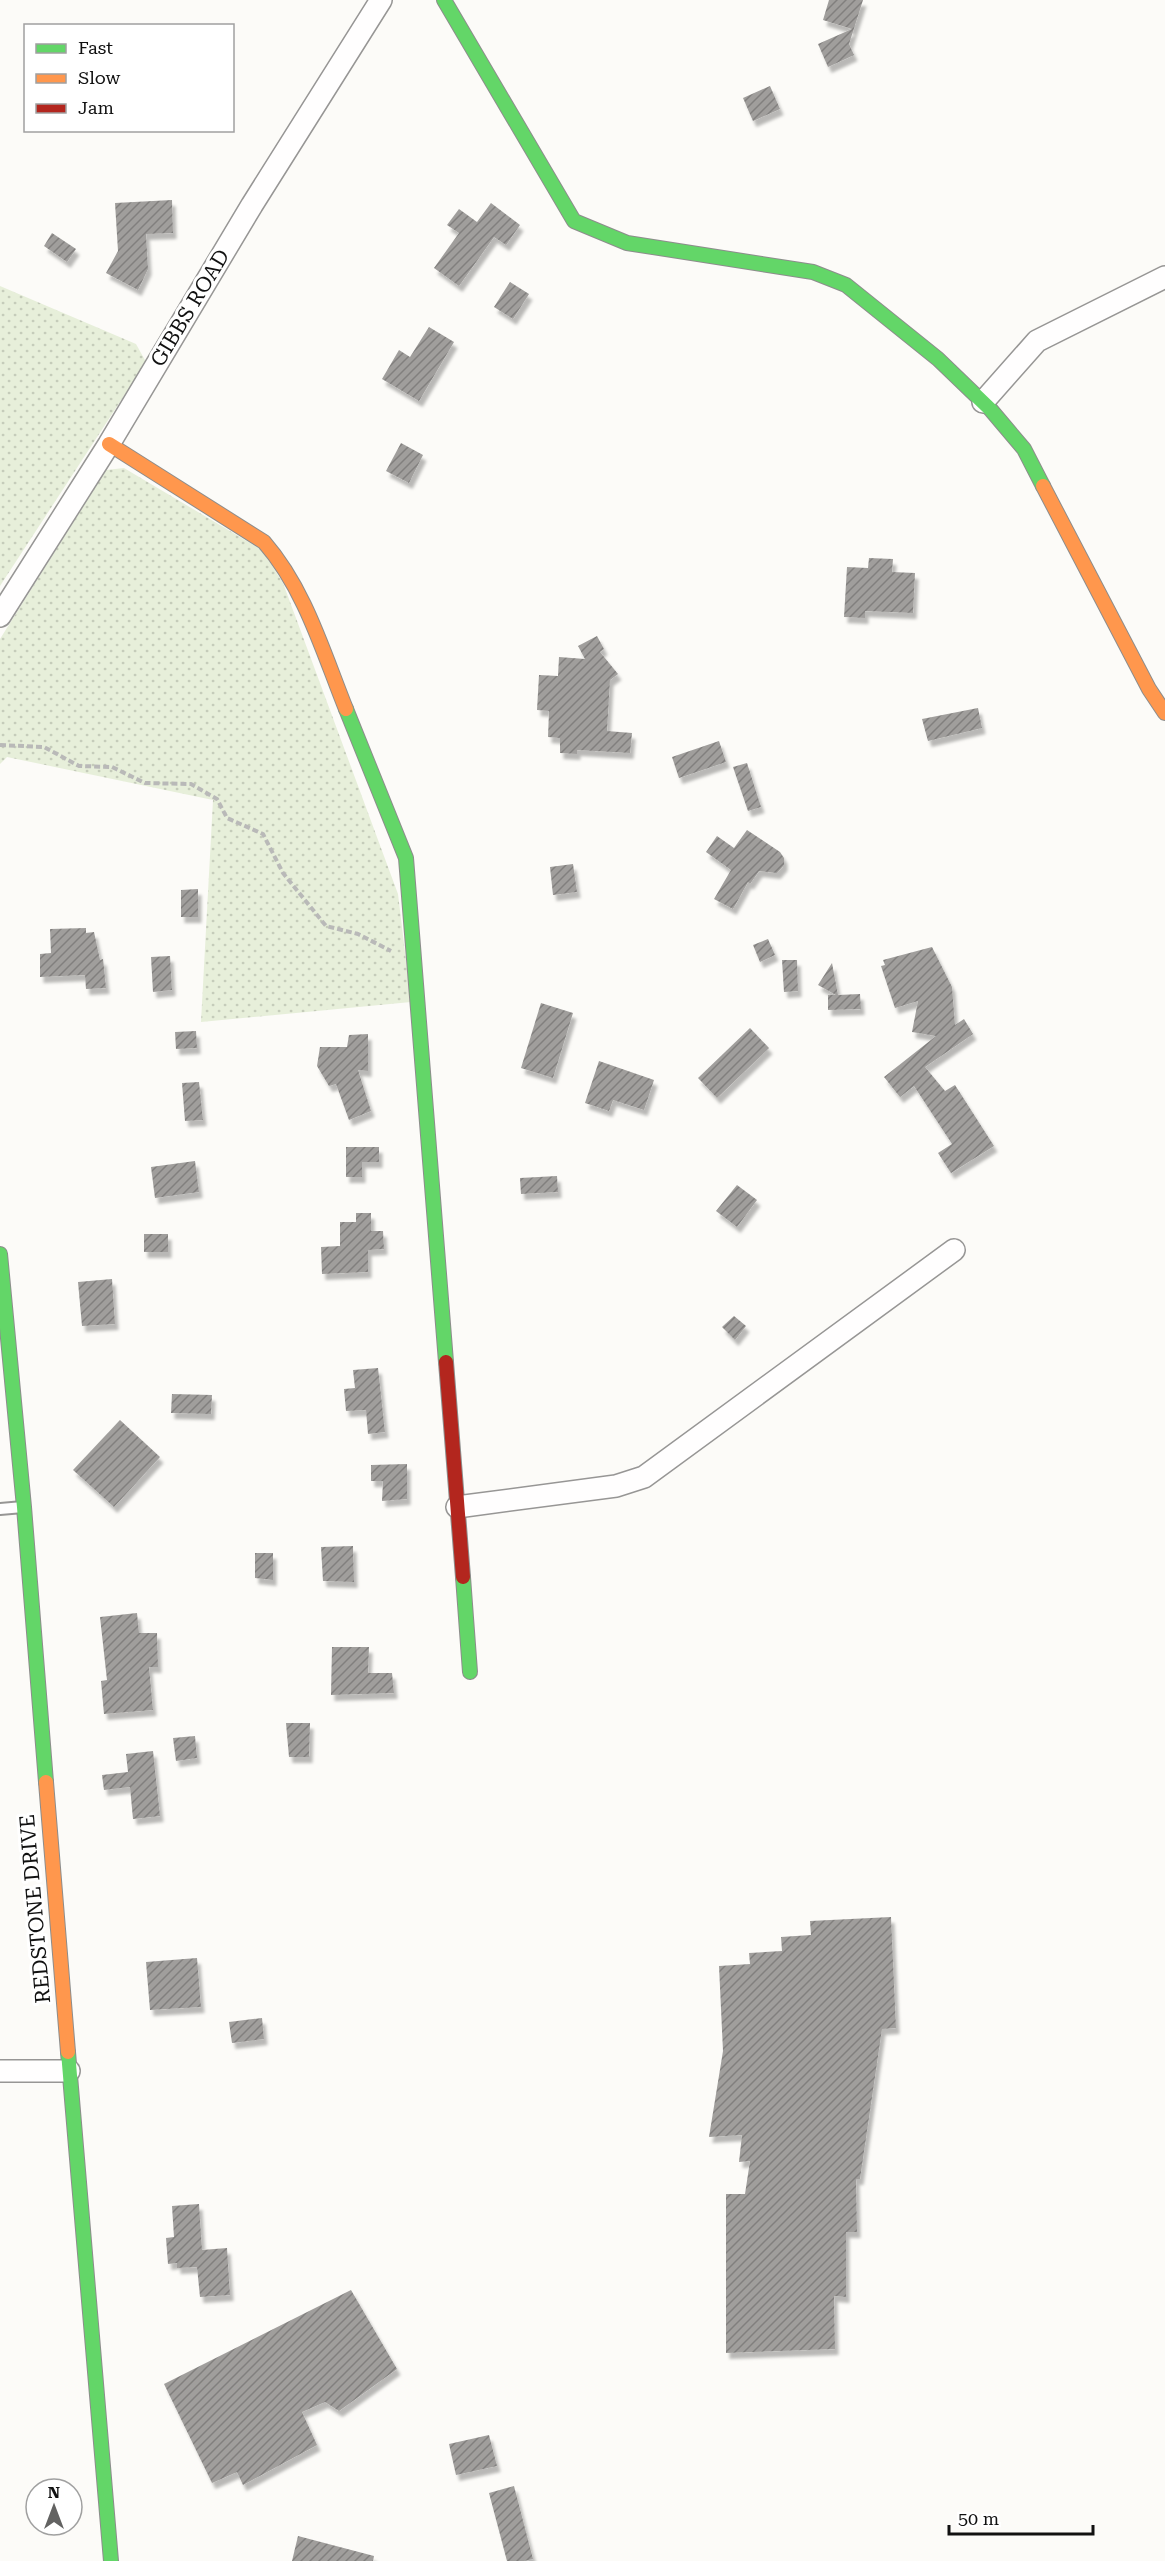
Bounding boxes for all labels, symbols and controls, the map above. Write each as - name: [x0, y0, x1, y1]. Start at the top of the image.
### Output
- legend: [24, 24, 234, 132]
- text: Fast: [78, 37, 113, 58]
- text: Slow: [78, 67, 120, 88]
- text: Jam: [78, 97, 114, 118]
- street label: GIBBS ROAD: [146, 245, 234, 371]
- street label: REDSTONE DRIVE: [15, 1813, 55, 2005]
- north arrow: [24, 2477, 84, 2537]
- text: N: [48, 2483, 60, 2502]
- scale bar: [949, 2498, 1093, 2536]
- text: 50 m: [958, 2508, 999, 2529]

